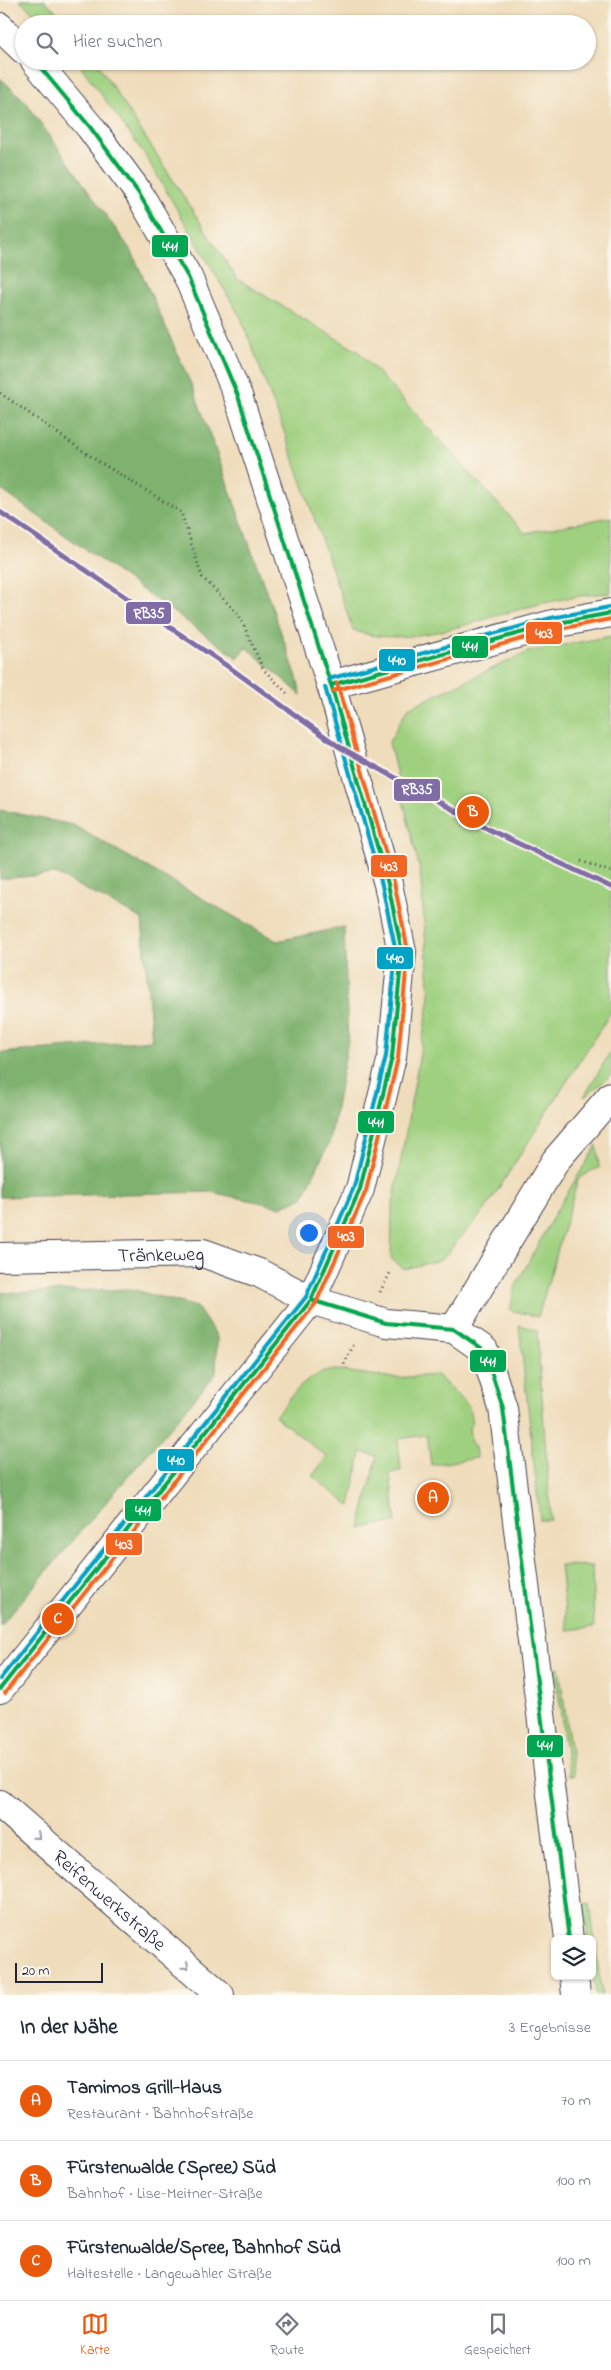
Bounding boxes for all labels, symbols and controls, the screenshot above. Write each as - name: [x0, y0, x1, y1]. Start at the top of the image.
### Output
- search box: [15, 15, 596, 70]
- icon: search: [33, 29, 61, 57]
- text: Hier suchen: [73, 29, 162, 56]
- line badge: 441: [151, 234, 189, 258]
- text: 441: [161, 237, 179, 258]
- line badge: RB35: [125, 601, 172, 625]
- text: RB35: [133, 604, 164, 625]
- line badge: 403: [525, 621, 563, 645]
- text: 403: [534, 624, 553, 645]
- line badge: 441: [451, 635, 489, 659]
- text: 441: [461, 637, 479, 658]
- line badge: 440: [378, 648, 416, 672]
- text: 440: [387, 651, 406, 672]
- line badge: RB35: [393, 778, 441, 802]
- text: RB35: [401, 780, 432, 801]
- pin: B: [457, 793, 489, 831]
- line badge: 403: [370, 854, 408, 878]
- text: 403: [379, 857, 398, 878]
- line badge: 440: [376, 946, 414, 970]
- text: 440: [385, 949, 404, 970]
- line badge: 441: [357, 1110, 395, 1134]
- text: 441: [367, 1113, 385, 1134]
- your location: [296, 1220, 322, 1246]
- line badge: 403: [327, 1225, 365, 1249]
- text: 403: [336, 1227, 355, 1248]
- street label: Tränkeweg: [117, 1241, 205, 1272]
- line badge: 441: [469, 1349, 507, 1373]
- text: 441: [479, 1352, 497, 1373]
- line badge: 440: [157, 1448, 195, 1472]
- text: 440: [166, 1451, 185, 1472]
- pin: A: [417, 1479, 449, 1517]
- line badge: 441: [124, 1498, 162, 1522]
- text: 441: [134, 1501, 152, 1522]
- line badge: 403: [105, 1532, 143, 1556]
- text: 403: [114, 1535, 133, 1556]
- pin: C: [42, 1600, 74, 1638]
- line badge: 441: [526, 1734, 564, 1758]
- text: 441: [536, 1736, 554, 1757]
- one-way arrow: [31, 1830, 40, 1839]
- street label: Reifenwerkstraße: [45, 1844, 172, 1959]
- map controls: [551, 1935, 596, 1980]
- button: layers: [551, 1935, 596, 1980]
- scale bar: [15, 1960, 102, 1983]
- one-way arrow: [180, 1960, 189, 1968]
- text: 20 m: [22, 1961, 49, 1982]
- text: In der Nähe: [20, 2013, 118, 2043]
- text: 3 Ergebnisse: [509, 2016, 591, 2040]
- text: Tamimos Grill-Haus: [67, 2075, 222, 2102]
- text: A: [31, 2089, 41, 2113]
- text: 70 m: [561, 2089, 591, 2113]
- text: Restaurant · Bahnhofstraße: [67, 2102, 253, 2126]
- text: Fürstenwalde (Spree) Süd: [67, 2155, 276, 2182]
- text: B: [31, 2169, 41, 2193]
- text: 100 m: [556, 2169, 591, 2193]
- text: Bahnhof · Lise-Meitner-Straße: [67, 2182, 263, 2206]
- text: Fürstenwalde/Spree, Bahnhof Süd: [67, 2235, 341, 2262]
- text: C: [32, 2249, 40, 2273]
- text: 100 m: [556, 2249, 591, 2273]
- text: Haltestelle · Langewahler Straße: [67, 2262, 272, 2286]
- tab: Karte: [80, 2310, 110, 2361]
- tab: Route: [270, 2310, 304, 2361]
- tab: Gespeichert: [464, 2310, 531, 2361]

